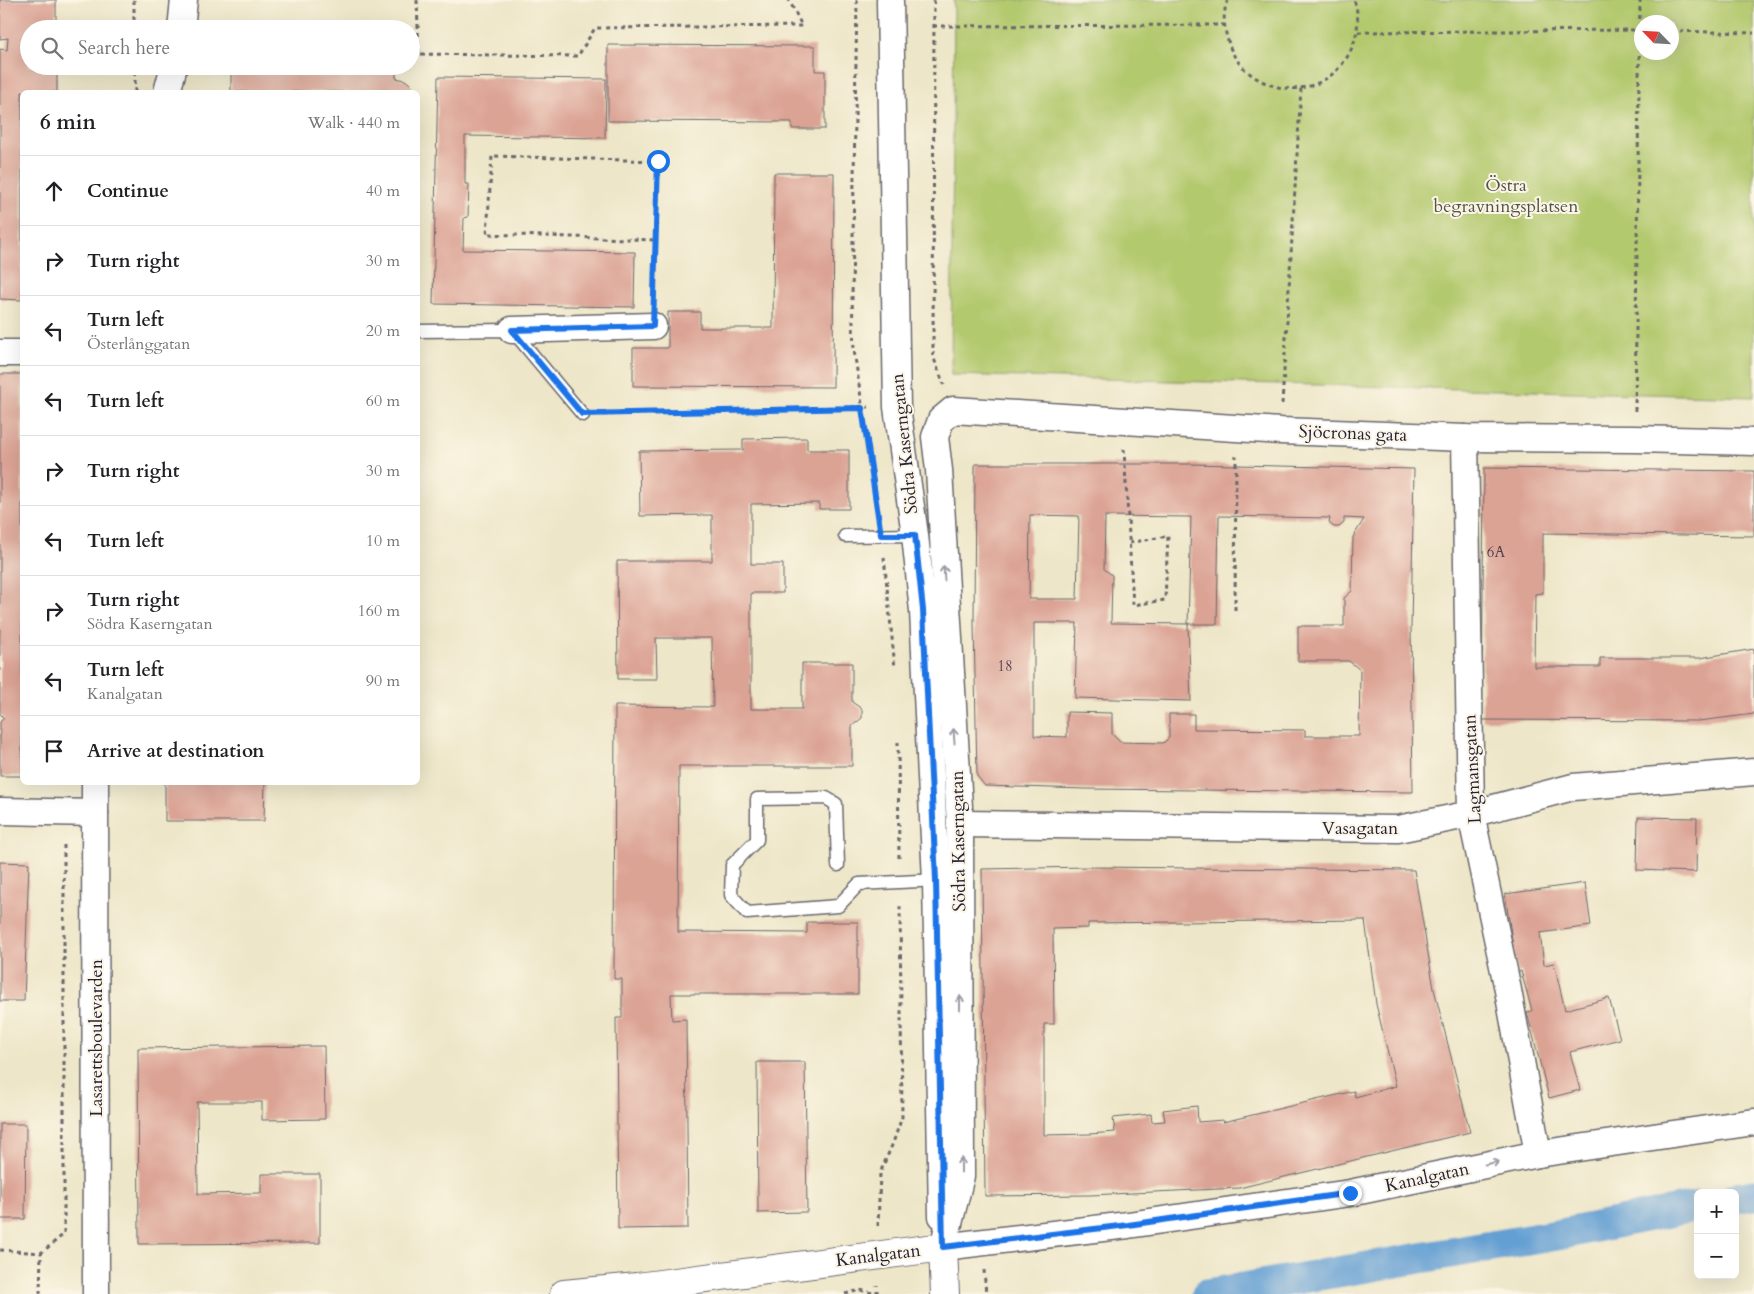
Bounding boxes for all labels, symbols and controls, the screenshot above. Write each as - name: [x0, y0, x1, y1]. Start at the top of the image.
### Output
- north arrow: [1634, 15, 1679, 60]
- search box: [20, 20, 420, 75]
- icon: search: [38, 34, 66, 62]
- text: Search here: [78, 35, 170, 61]
- text: 6 min: [40, 108, 96, 137]
- text: Walk · 440 m: [308, 112, 400, 134]
- route start: [647, 150, 670, 173]
- park label: Östra begravningsplatsen: [1433, 173, 1579, 219]
- icon: ahead: [40, 177, 68, 205]
- text: Continue: [87, 178, 169, 204]
- text: 40 m: [366, 180, 400, 202]
- icon: right: [40, 247, 68, 275]
- text: Turn right: [87, 248, 179, 274]
- text: 30 m: [366, 250, 400, 272]
- text: Turn left: [87, 307, 164, 333]
- icon: left: [40, 317, 68, 345]
- text: 20 m: [366, 320, 400, 342]
- text: Österlånggatan: [87, 333, 190, 355]
- street label: Södra Kaserngatan: [885, 372, 924, 515]
- icon: left: [40, 387, 68, 415]
- text: Turn left: [87, 388, 164, 414]
- text: 60 m: [366, 390, 400, 412]
- street label: Sjöcronas gata: [1298, 419, 1408, 448]
- icon: right: [40, 457, 68, 485]
- text: Turn right: [87, 458, 179, 484]
- text: 30 m: [366, 460, 400, 482]
- icon: left: [40, 527, 68, 555]
- text: Turn left: [87, 528, 164, 554]
- text: 10 m: [366, 530, 400, 552]
- house number: 6A: [1487, 542, 1506, 562]
- one-way arrow: [940, 566, 949, 582]
- text: Turn right: [87, 587, 179, 613]
- icon: right: [40, 597, 68, 625]
- text: 160 m: [358, 600, 400, 622]
- text: Södra Kaserngatan: [87, 613, 213, 635]
- house number: 18: [997, 656, 1013, 676]
- text: Turn left: [87, 657, 164, 683]
- icon: left: [40, 667, 68, 695]
- text: 90 m: [366, 670, 400, 692]
- text: Kanalgatan: [87, 683, 163, 705]
- street label: Lagmansgatan: [1457, 713, 1488, 824]
- one-way arrow: [950, 728, 959, 744]
- icon: arrive: [40, 737, 68, 765]
- text: Arrive at destination: [87, 738, 264, 764]
- street label: Södra Kaserngatan: [945, 769, 972, 912]
- street label: Vasagatan: [1322, 816, 1399, 841]
- street label: Lasarettsboulevarden: [84, 958, 109, 1117]
- one-way arrow: [955, 995, 965, 1012]
- street label: Kanalgatan: [1383, 1156, 1472, 1199]
- one-way arrow: [956, 1158, 966, 1174]
- one-way arrow: [1484, 1158, 1500, 1168]
- route end: [1339, 1182, 1362, 1205]
- map controls: [1694, 1189, 1739, 1279]
- button: +: [1694, 1189, 1739, 1234]
- button: −: [1694, 1234, 1739, 1279]
- street label: Kanalgatan: [834, 1238, 923, 1273]

